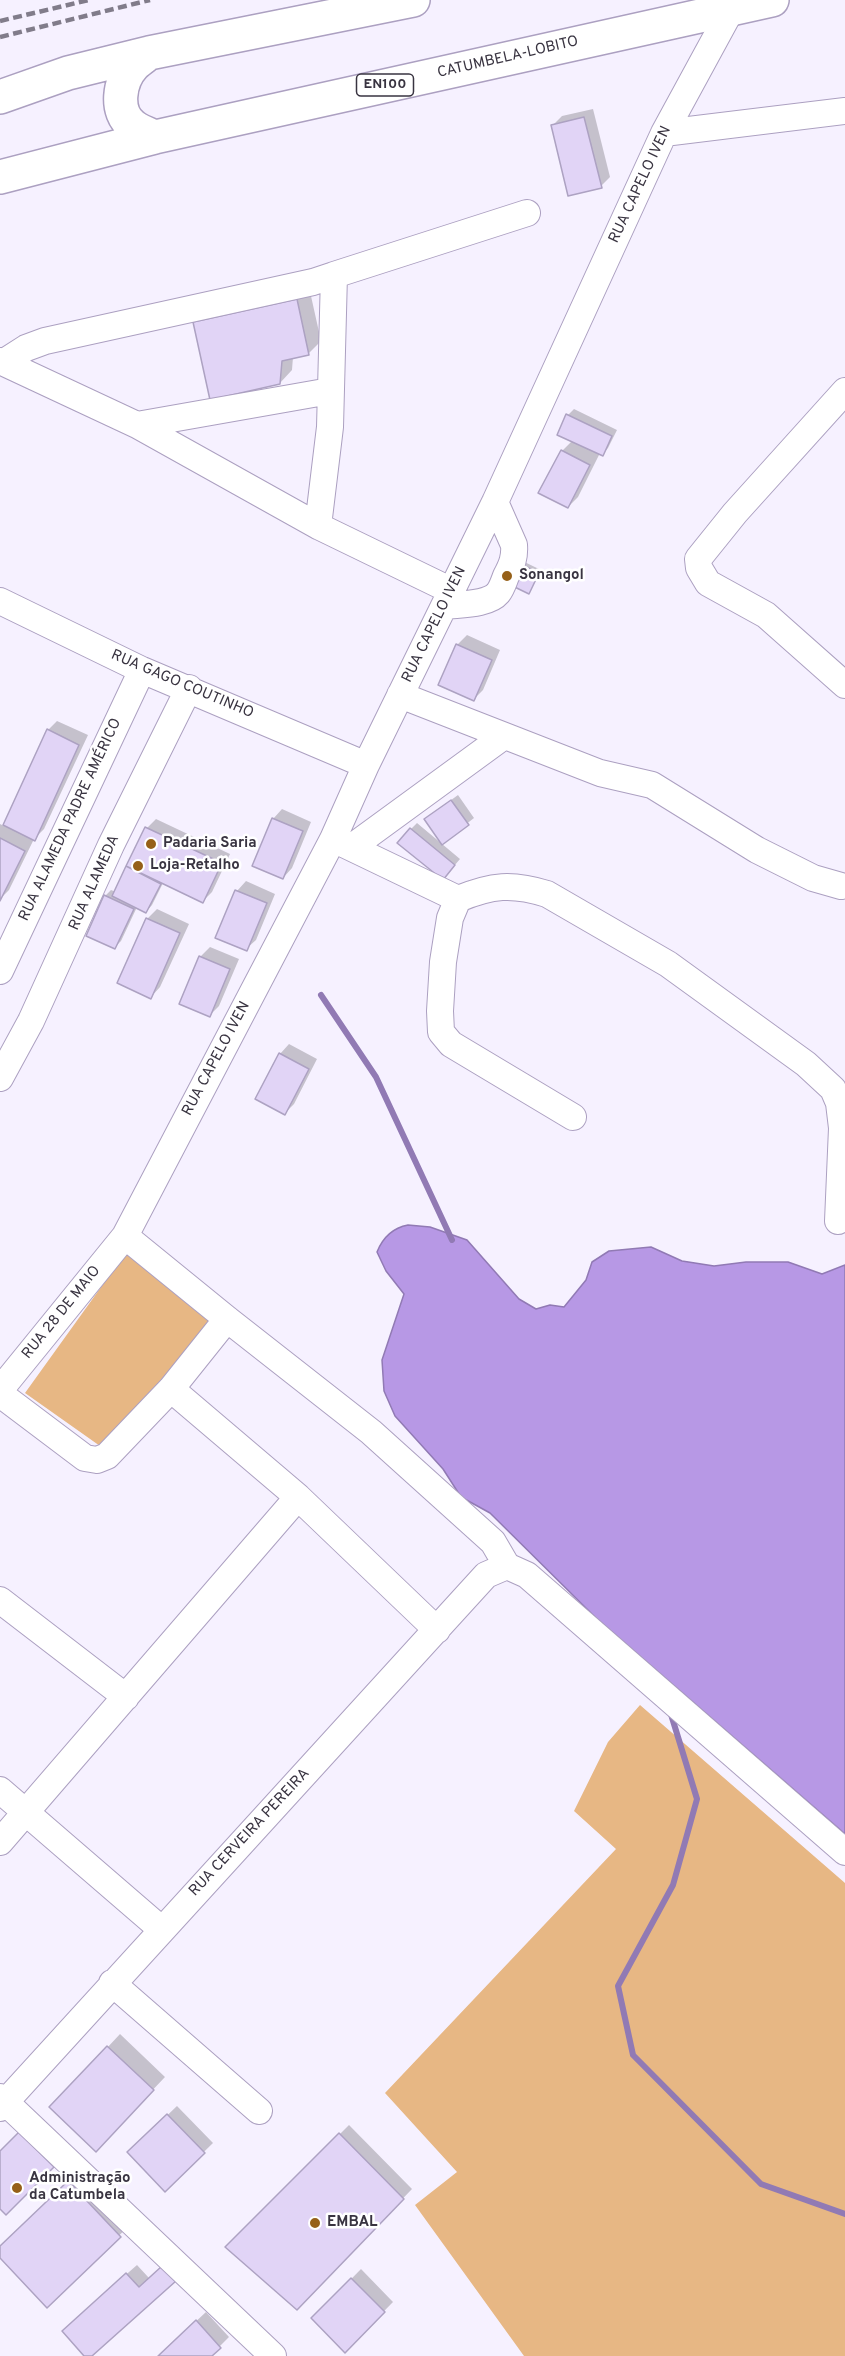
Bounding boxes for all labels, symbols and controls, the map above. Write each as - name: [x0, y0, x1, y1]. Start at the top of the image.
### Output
- street label: CATUMBELA-LOBITO: [436, 33, 580, 83]
- road number: EN100: [356, 74, 414, 96]
- street label: RUA CAPELO IVEN: [606, 124, 676, 246]
- street label: RUA CAPELO IVEN: [399, 564, 471, 686]
- place label: Sonangol: [519, 567, 584, 585]
- marker: Sonangol: [500, 569, 514, 583]
- street label: RUA GAGO COUTINHO: [108, 647, 256, 723]
- street label: RUA ALAMEDA PADRE AMÉRICO: [16, 716, 126, 924]
- street label: RUA ALAMEDA: [66, 833, 124, 933]
- place label: Padaria Saria: [163, 835, 257, 853]
- marker: Padaria Saria: [144, 837, 158, 851]
- place label: Loja-Retalho: [150, 857, 240, 875]
- marker: Loja-Retalho: [131, 859, 145, 873]
- street label: RUA CAPELO IVEN: [179, 999, 255, 1119]
- street label: RUA 28 DE MAIO: [19, 1263, 105, 1363]
- street label: RUA CERVEIRA PEREIRA: [186, 1765, 314, 1901]
- place label: Administração da Catumbela: [29, 2170, 131, 2205]
- marker: Administração da Catumbela: [10, 2181, 24, 2195]
- place label: EMBAL: [327, 2214, 377, 2232]
- marker: EMBAL: [308, 2216, 322, 2230]

